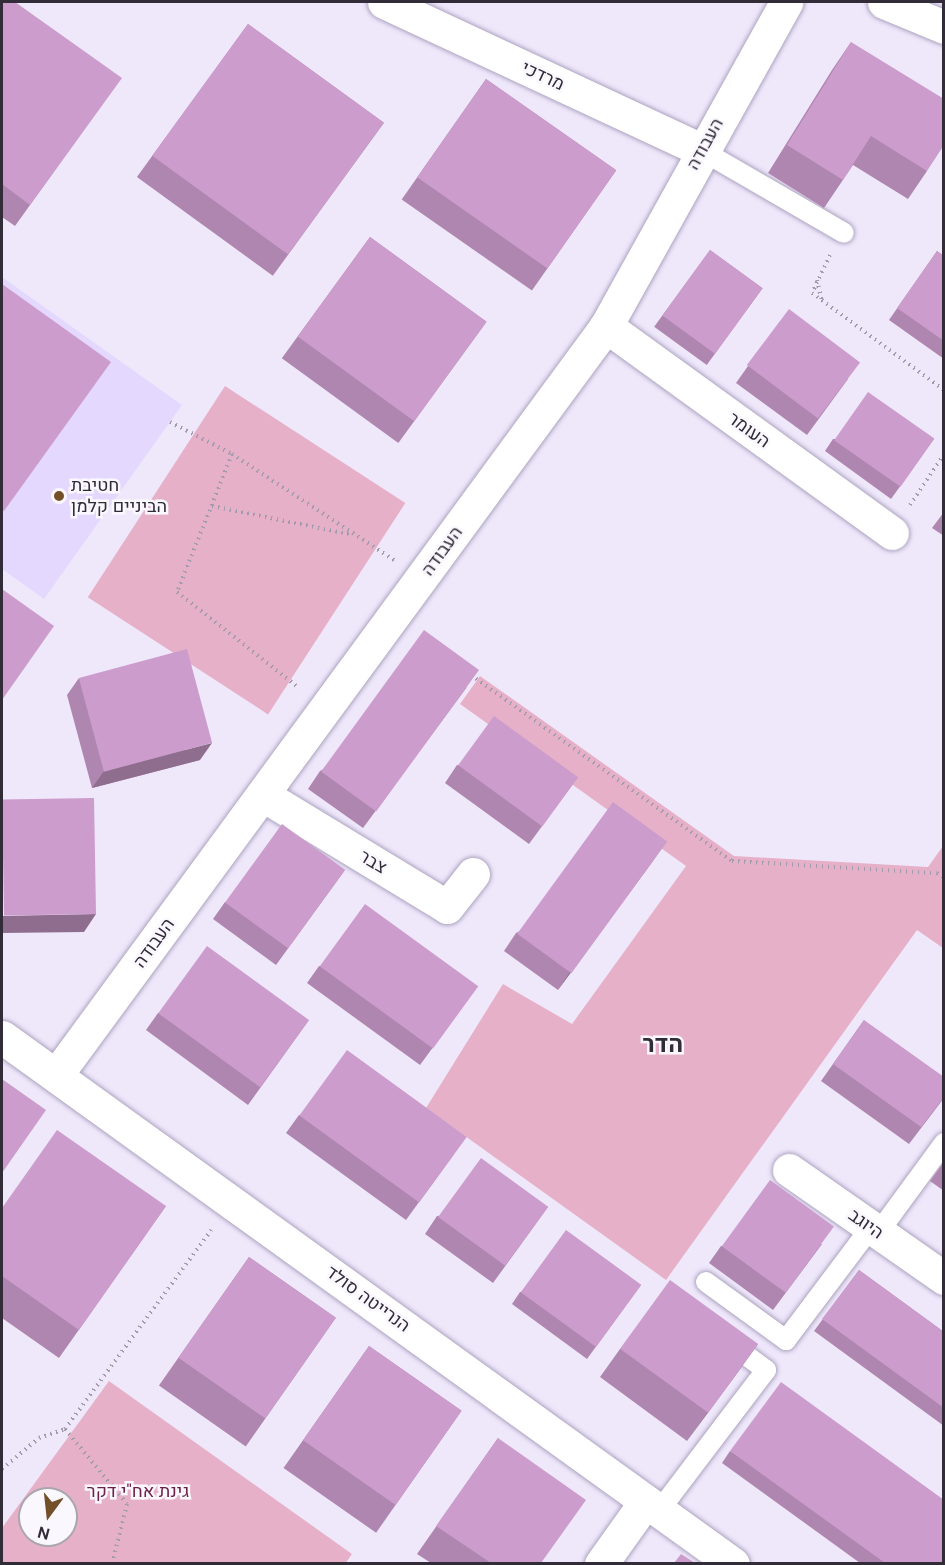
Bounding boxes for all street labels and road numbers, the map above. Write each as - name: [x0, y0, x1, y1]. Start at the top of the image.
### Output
- street label: מרדכי: [518, 57, 568, 95]
- street label: העבודה: [682, 114, 728, 174]
- street label: העומר: [724, 408, 774, 452]
- street label: העבודה: [417, 522, 467, 580]
- street label: צבר: [355, 845, 391, 879]
- street label: העבודה: [129, 914, 179, 972]
- street label: היוגב: [844, 1204, 888, 1244]
- street label: הנרייטה סולד: [322, 1261, 414, 1337]

